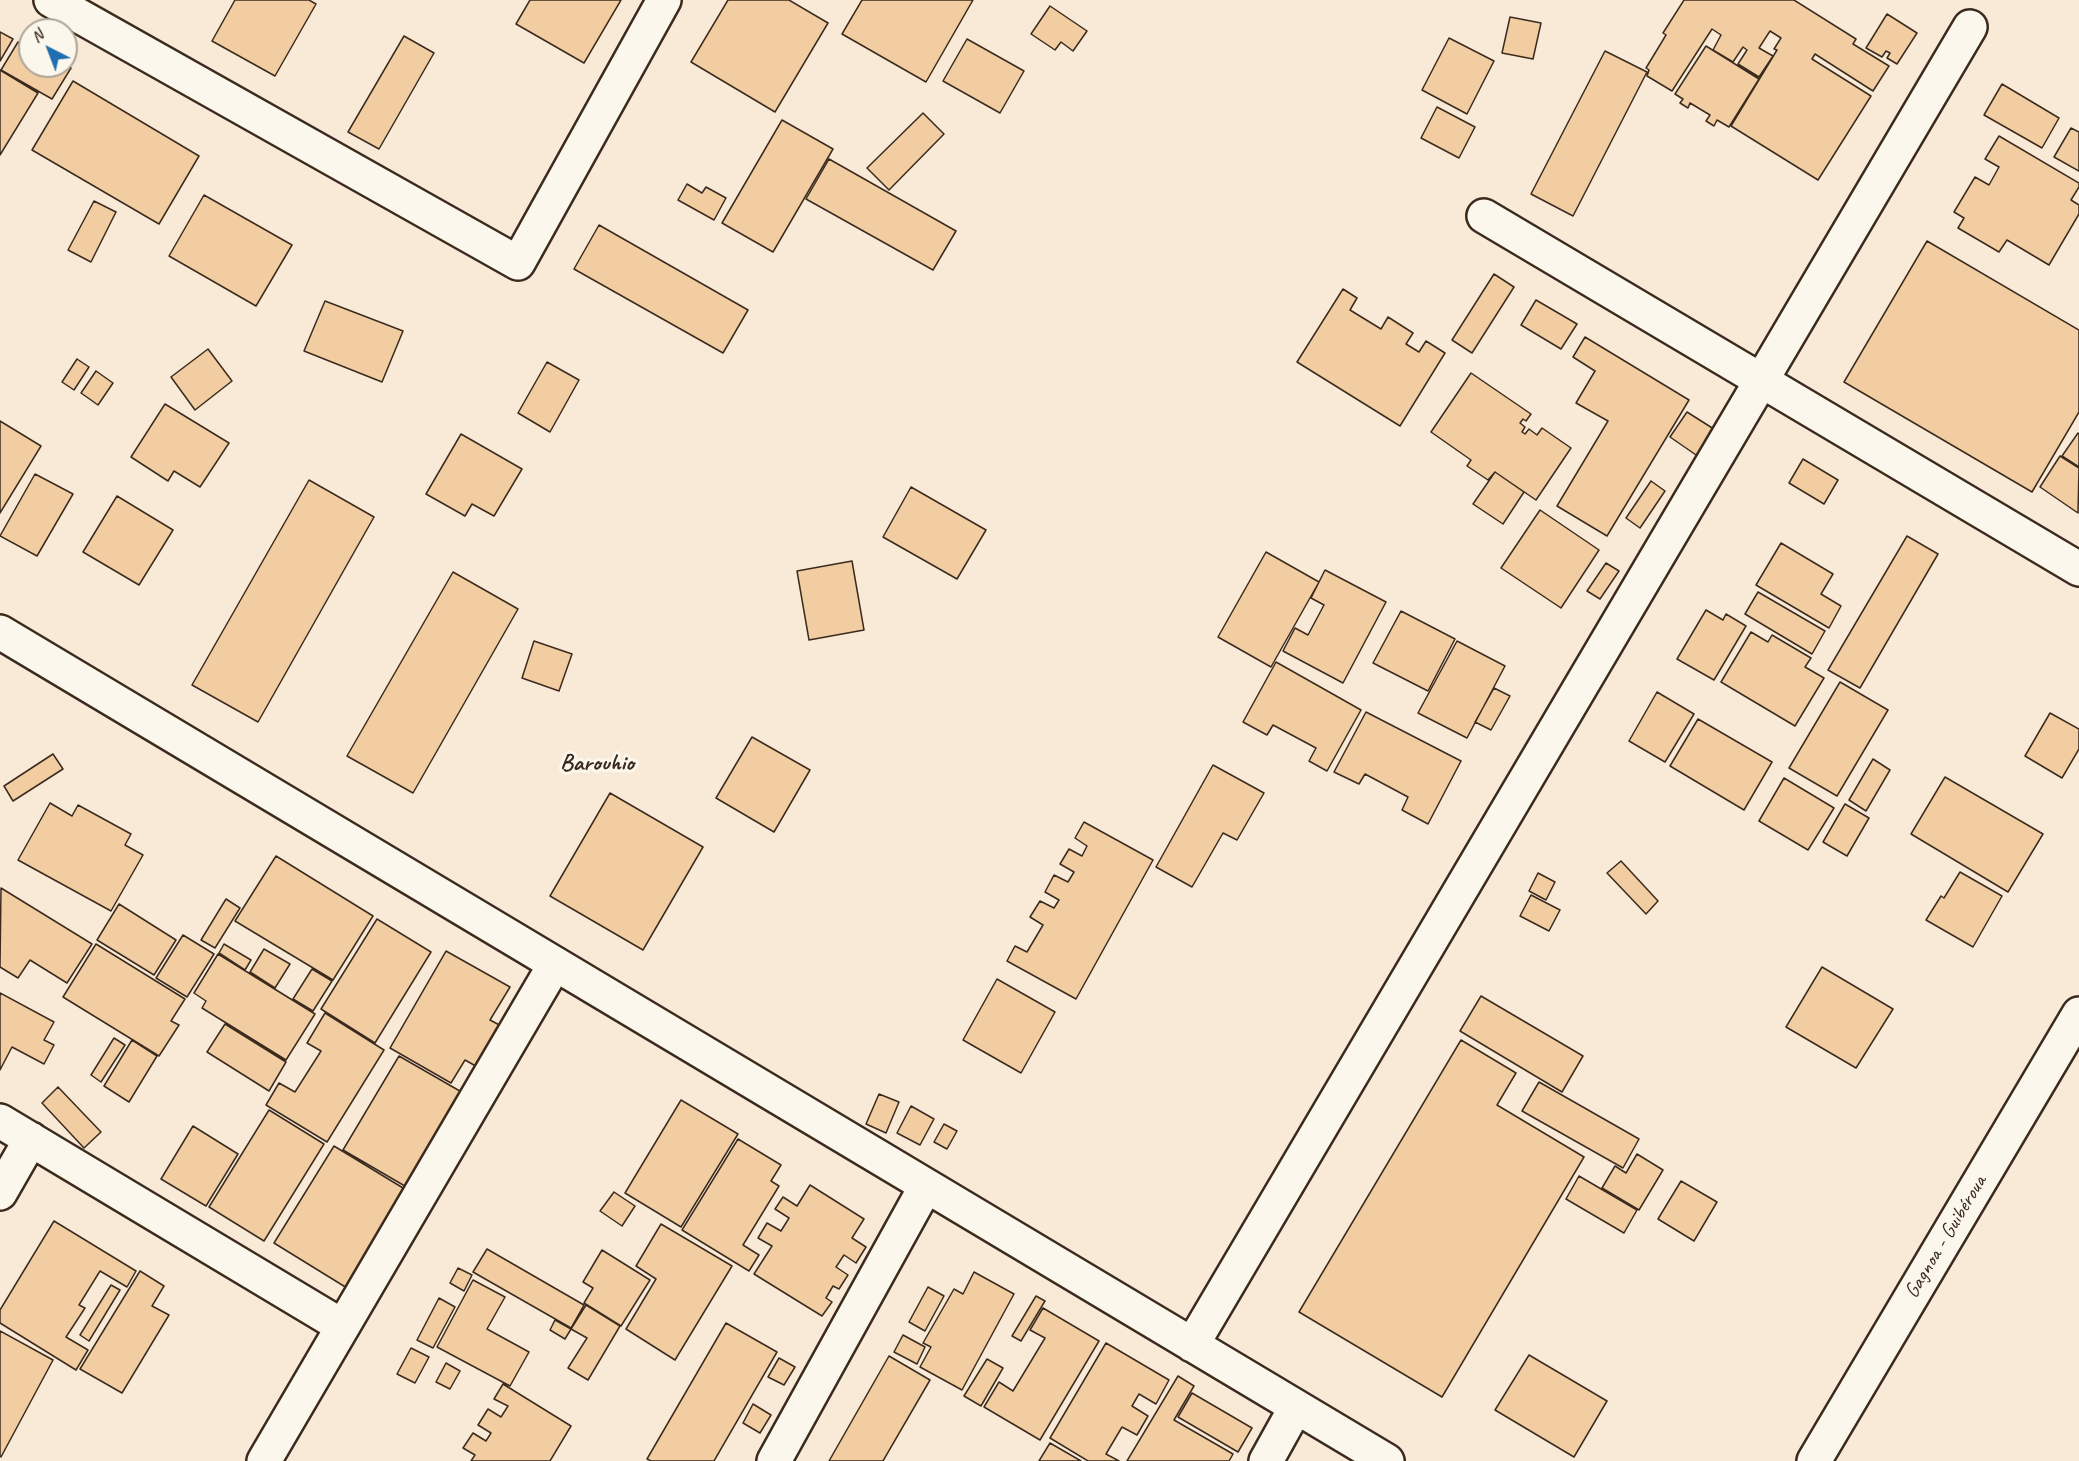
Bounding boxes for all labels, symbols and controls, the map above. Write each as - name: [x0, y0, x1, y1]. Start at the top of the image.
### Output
- north arrow: [18, 18, 78, 78]
- text: N: [27, 25, 48, 47]
- district label: Barouhio: [560, 750, 634, 778]
- street label: Gagnoa - Guibéroua: [1900, 1171, 1992, 1303]

